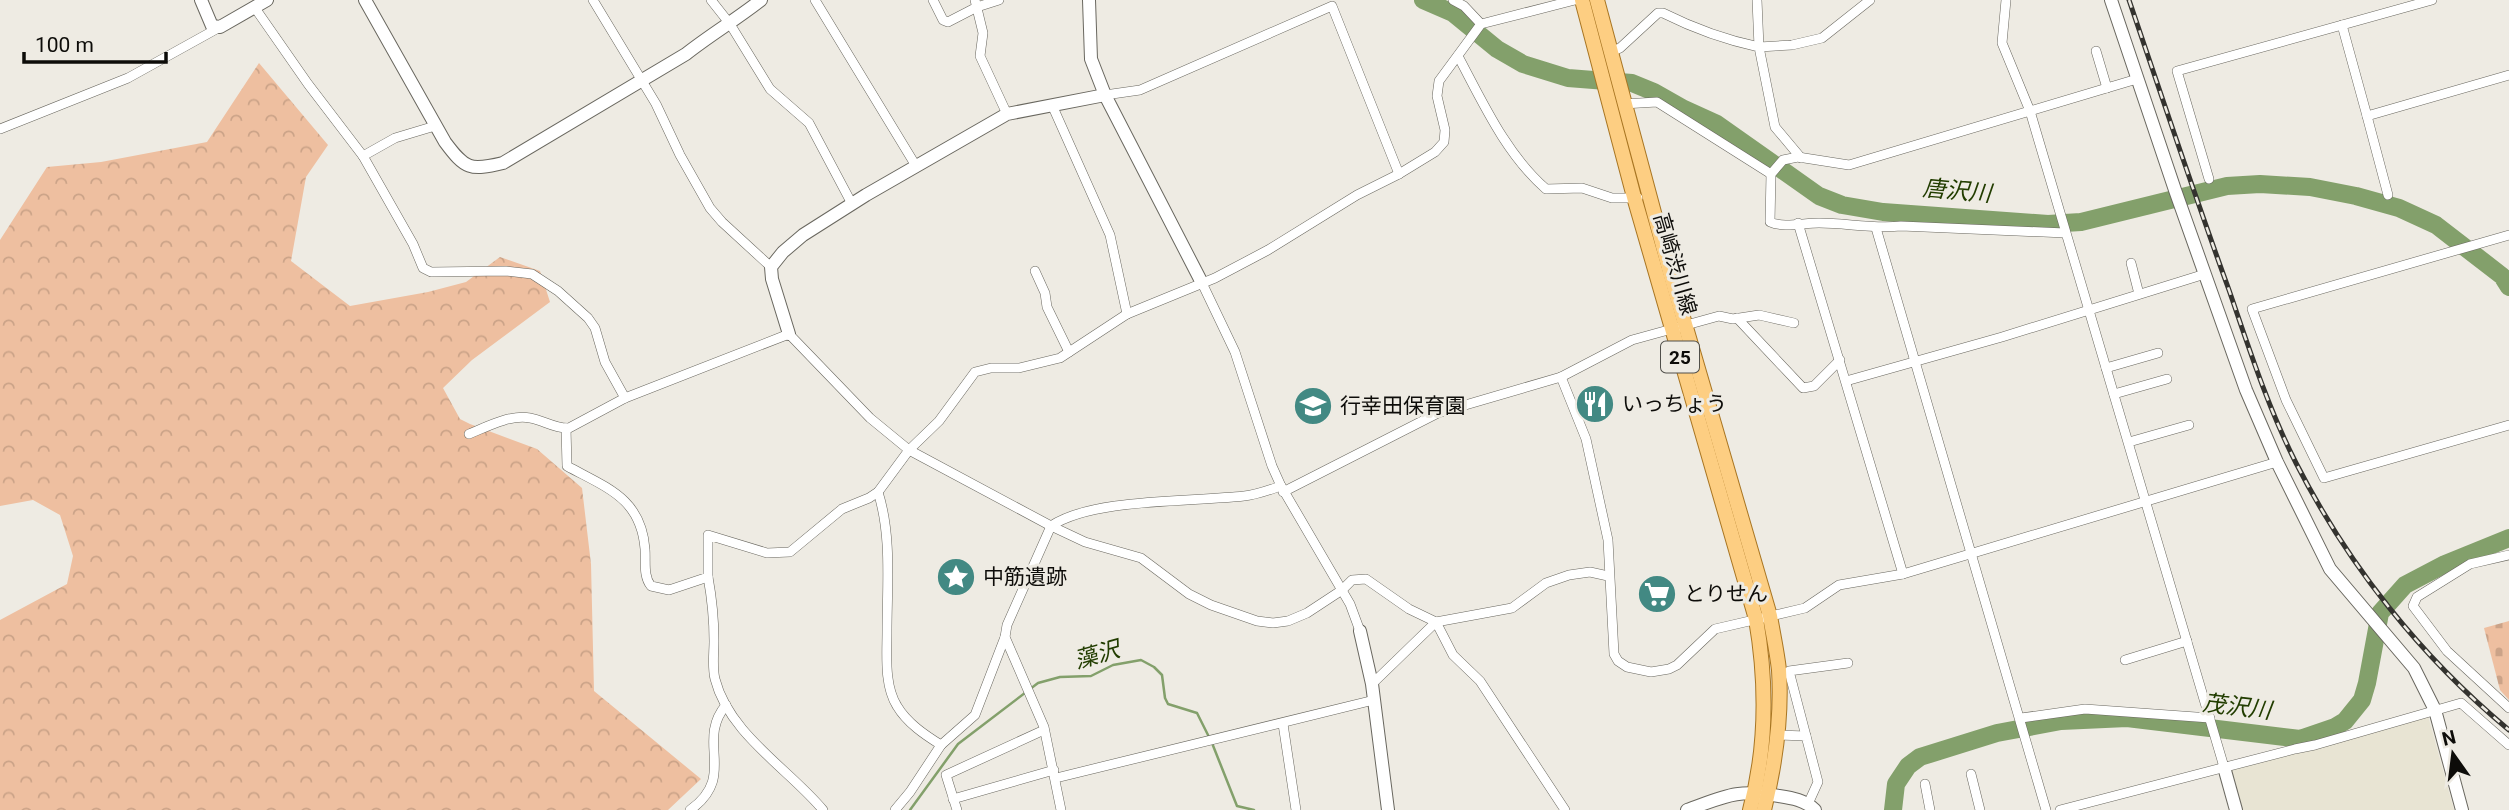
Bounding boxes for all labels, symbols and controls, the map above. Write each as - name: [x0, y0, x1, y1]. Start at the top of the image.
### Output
- scale bar: [24, 21, 166, 65]
- text: 100 m: [35, 33, 94, 57]
- water label: 唐沢川: [1921, 175, 1996, 208]
- street label: 高崎渋川線: [1649, 210, 1701, 318]
- road number: 25: [1661, 342, 1699, 372]
- restaurant icon: いっちょう: [1574, 383, 1616, 425]
- school or university icon: 行幸田保育園: [1292, 385, 1334, 427]
- place label: いっちょう: [1622, 392, 1727, 416]
- place label: 行幸田保育園: [1340, 394, 1466, 418]
- place icon: 中筋遺跡: [935, 556, 977, 598]
- place label: 中筋遺跡: [983, 565, 1067, 589]
- supermarket icon: とりせん: [1636, 573, 1678, 615]
- place label: とりせん: [1684, 582, 1768, 606]
- water label: 藻沢: [1071, 635, 1126, 674]
- water label: 茂沢川: [2201, 689, 2276, 725]
- north arrow: [2418, 719, 2488, 789]
- text: N: [2440, 725, 2458, 751]

